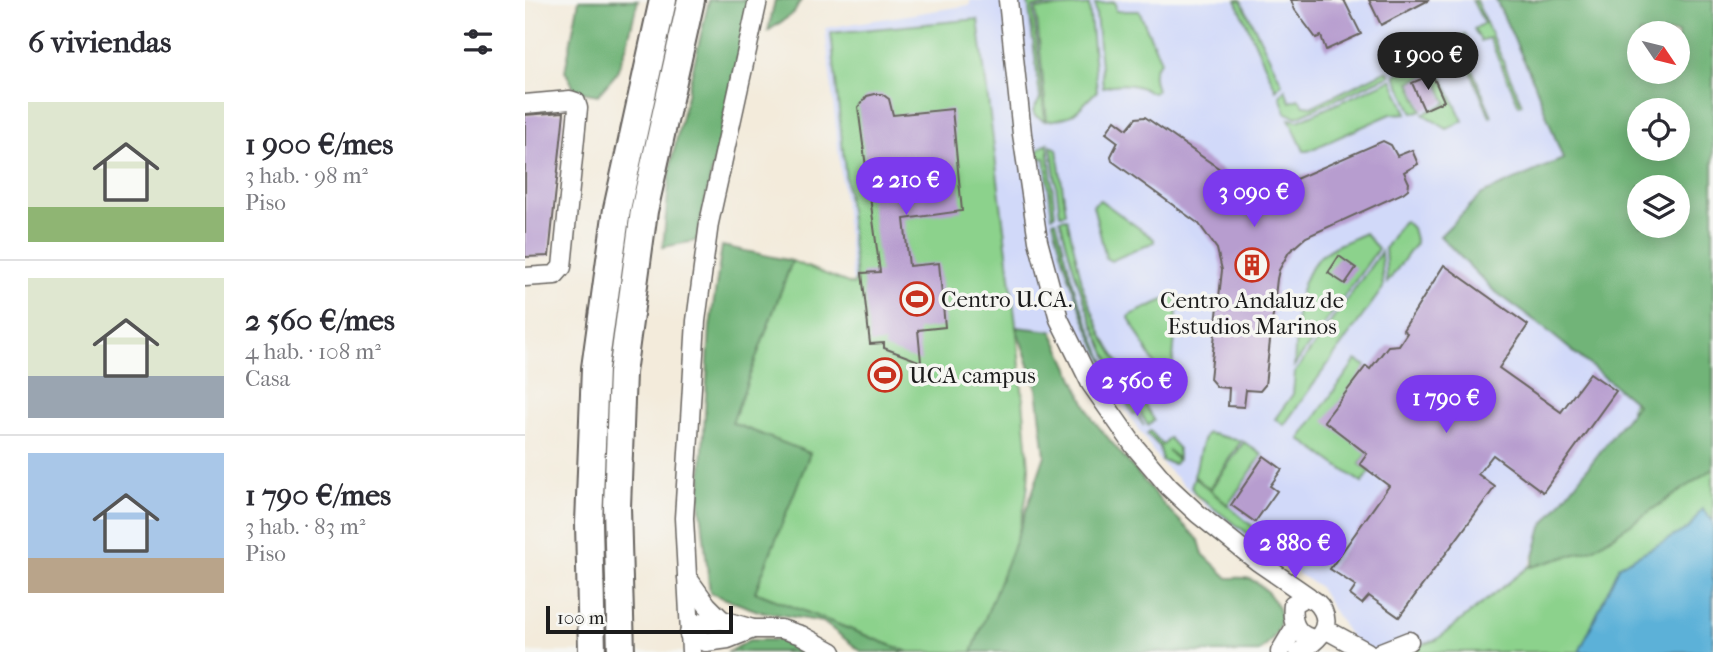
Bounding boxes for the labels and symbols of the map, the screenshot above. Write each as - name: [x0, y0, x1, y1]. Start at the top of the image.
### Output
- north arrow: [1627, 21, 1691, 84]
- pin: 1 900 €: [1363, 32, 1493, 92]
- pin: 2 210 €: [841, 158, 971, 217]
- pin: 3 090 €: [1189, 170, 1319, 229]
- building icon: Centro Andaluz de Estudios Marinos: [1233, 246, 1271, 284]
- sports icon: Centro U.CA.: [898, 280, 936, 318]
- place label: Centro U.CA.: [941, 286, 1072, 313]
- place label: Centro Andaluz de Estudios Marinos: [1160, 287, 1344, 340]
- sports icon: UCA campus: [866, 356, 904, 394]
- pin: 2 560 €: [1072, 358, 1202, 418]
- place label: UCA campus: [909, 362, 1036, 389]
- pin: 1 790 €: [1381, 376, 1511, 435]
- pin: 2 880 €: [1230, 520, 1360, 580]
- scale bar: [546, 603, 733, 635]

